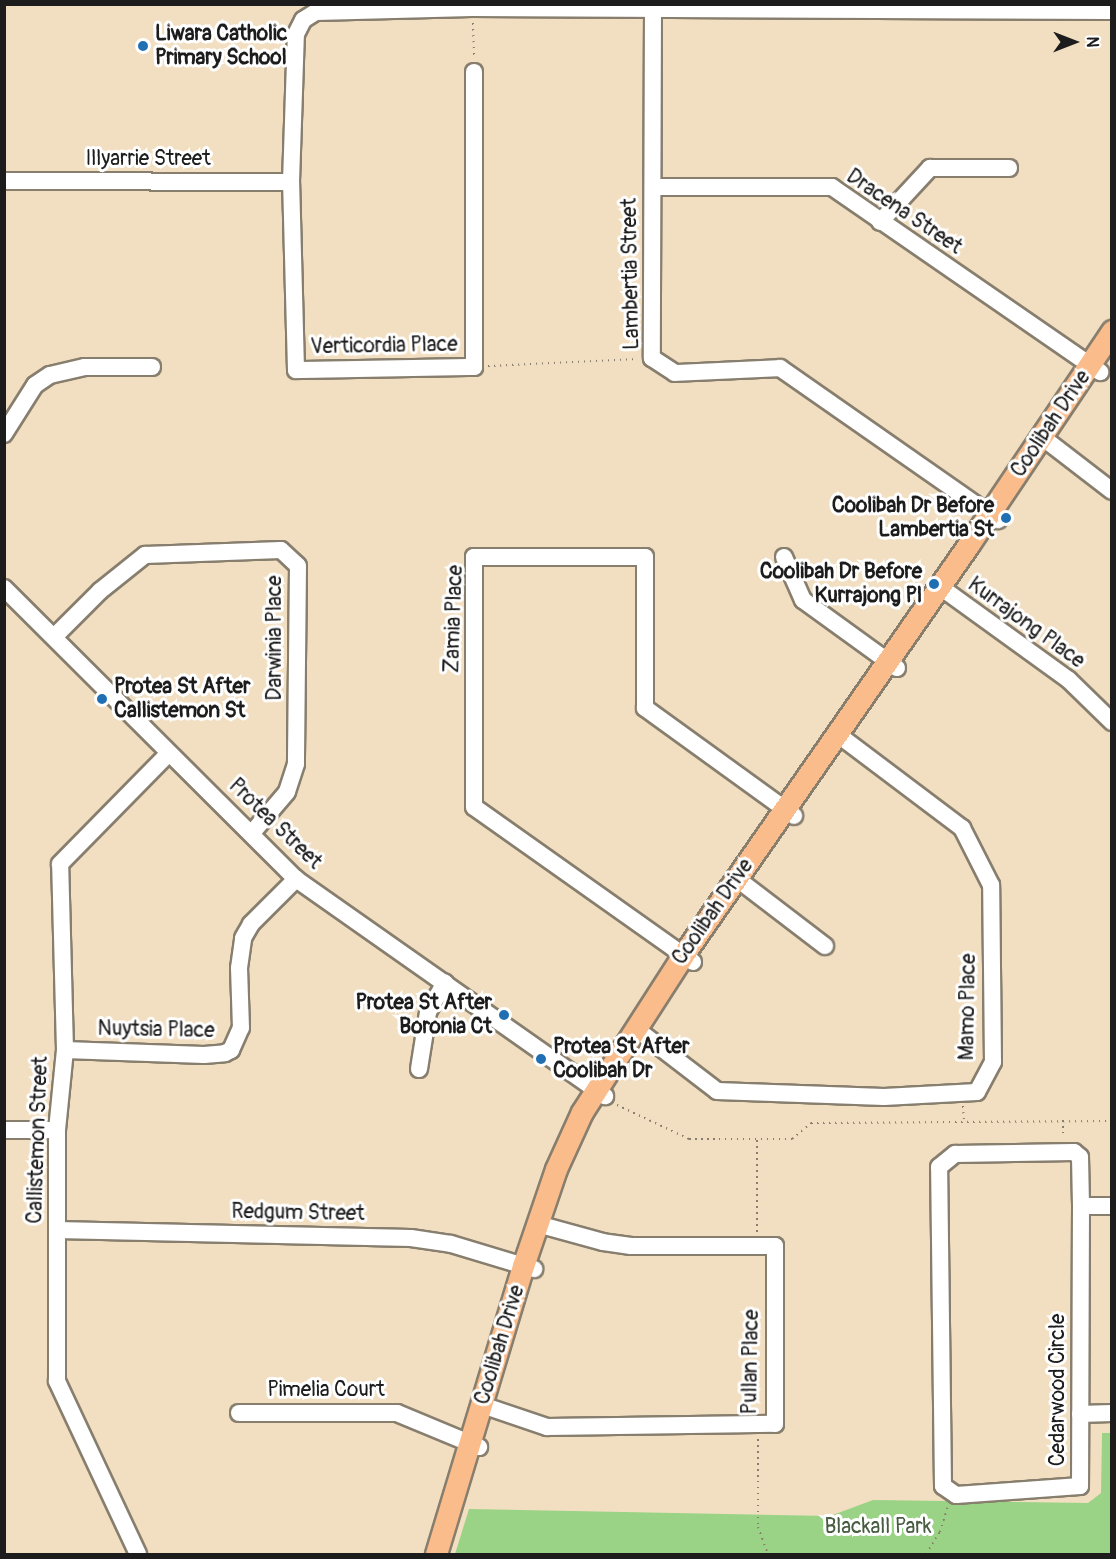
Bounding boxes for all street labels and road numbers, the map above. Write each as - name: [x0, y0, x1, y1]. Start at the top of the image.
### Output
- street label: Illyarrie Street: [85, 146, 211, 172]
- street label: Dracena Street: [841, 164, 967, 260]
- street label: Lambertia Street: [617, 198, 645, 350]
- street label: Verticordia Place: [310, 332, 458, 360]
- street label: Coolibah Drive: [1006, 366, 1096, 482]
- street label: Zamia Place: [440, 565, 468, 673]
- street label: Kurrajong Place: [963, 572, 1089, 674]
- street label: Darwinia Place: [262, 575, 288, 701]
- street label: Protea Street: [223, 773, 327, 875]
- street label: Coolibah Drive: [667, 854, 759, 970]
- street label: Mamo Place: [954, 953, 982, 1061]
- street label: Nuytsia Place: [97, 1016, 215, 1044]
- street label: Callistemon Street: [22, 1056, 54, 1224]
- street label: Redgum Street: [231, 1199, 365, 1227]
- street label: Coolibah Drive: [470, 1282, 530, 1408]
- street label: Pullan Place: [737, 1309, 765, 1415]
- street label: Cedarwood Circle: [1045, 1314, 1071, 1466]
- street label: Pimelia Court: [267, 1377, 385, 1403]

